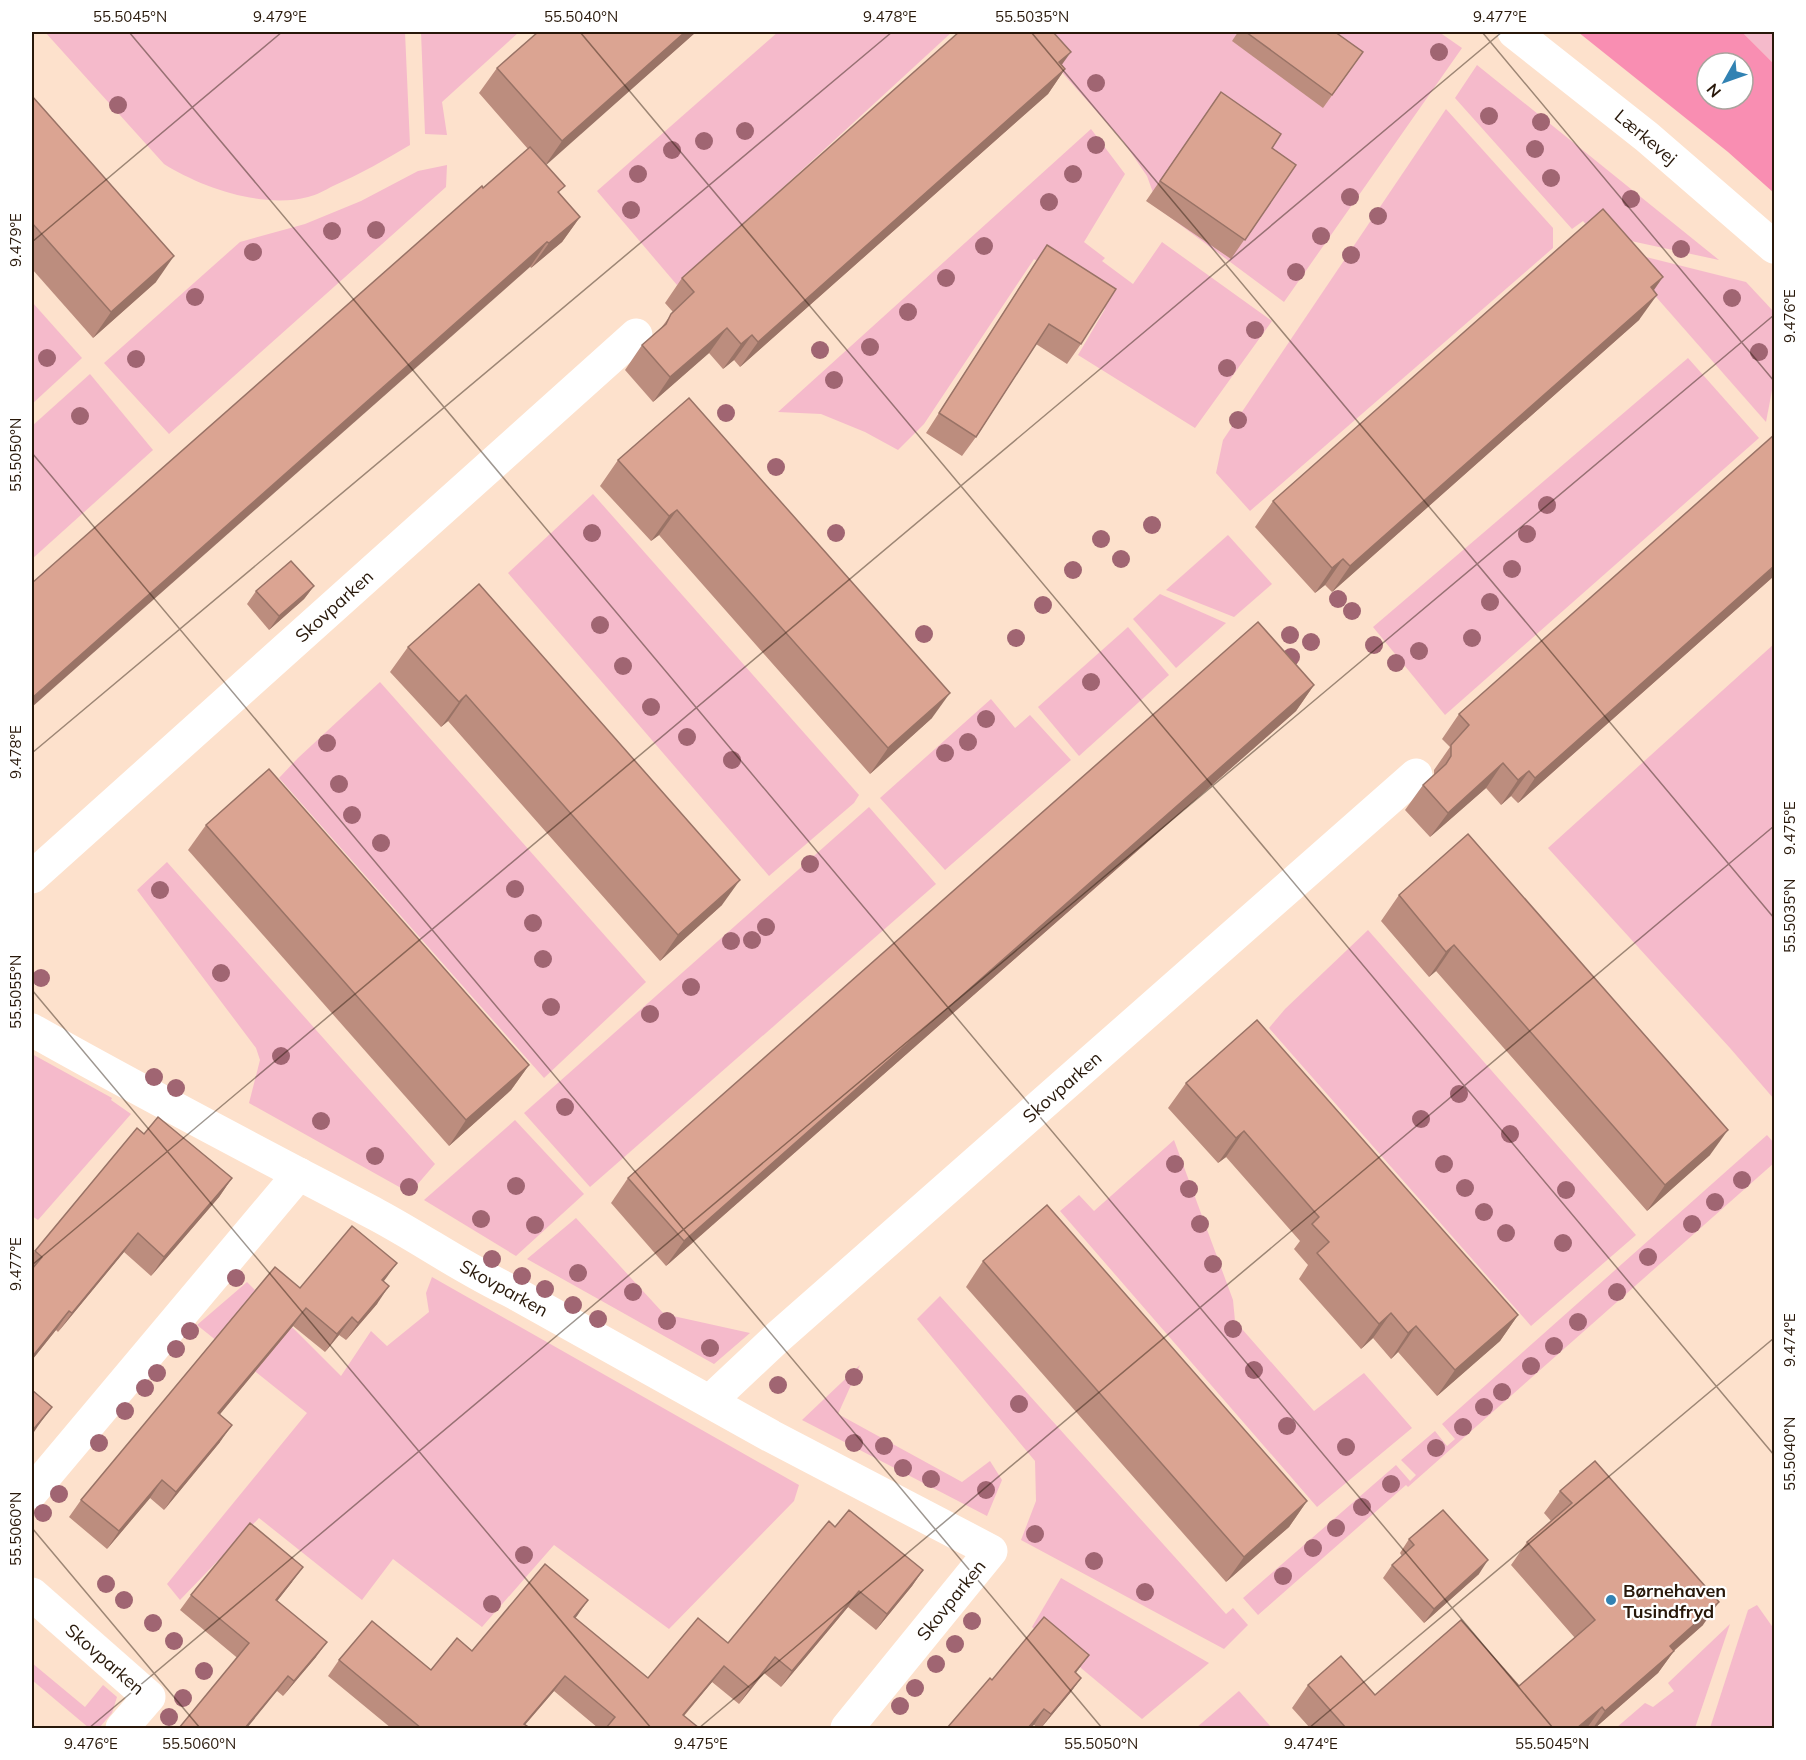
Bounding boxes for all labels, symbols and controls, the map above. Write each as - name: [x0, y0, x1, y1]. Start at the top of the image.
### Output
- text: 55.5045°N: [93, 7, 167, 26]
- text: 9.479°E: [253, 7, 307, 26]
- text: 55.5040°N: [544, 7, 618, 26]
- text: 9.478°E: [863, 7, 917, 26]
- text: 55.5035°N: [995, 7, 1069, 26]
- text: 9.477°E: [1473, 7, 1527, 26]
- north arrow: [1695, 51, 1755, 111]
- text: N: [1702, 80, 1725, 102]
- street label: Lærkevej: [1610, 104, 1682, 170]
- text: 9.479°E: [6, 213, 25, 267]
- text: 9.476°E: [1780, 289, 1799, 343]
- text: 55.5050°N: [6, 418, 25, 492]
- street label: Skovparken: [290, 565, 378, 647]
- text: 9.478°E: [6, 725, 25, 779]
- text: 9.475°E: [1780, 801, 1799, 855]
- text: 55.5035°N: [1780, 879, 1799, 953]
- text: 55.5055°N: [6, 955, 25, 1029]
- street label: Skovparken: [1018, 1046, 1106, 1128]
- text: 9.477°E: [6, 1237, 25, 1291]
- street label: Skovparken: [456, 1254, 552, 1322]
- text: 9.474°E: [1780, 1313, 1799, 1367]
- text: 55.5040°N: [1780, 1417, 1799, 1491]
- text: 55.5060°N: [6, 1492, 25, 1566]
- street label: Skovparken: [911, 1555, 991, 1645]
- place label: Børnehaven Tusindfryd: [1623, 1579, 1726, 1623]
- marker: Børnehaven Tusindfryd: [1604, 1593, 1618, 1607]
- street label: Skovparken: [61, 1618, 149, 1700]
- text: 9.476°E: [64, 1734, 118, 1753]
- text: 55.5060°N: [162, 1734, 236, 1753]
- text: 9.475°E: [674, 1734, 728, 1753]
- text: 55.5050°N: [1064, 1734, 1138, 1753]
- text: 9.474°E: [1284, 1734, 1338, 1753]
- text: 55.5045°N: [1515, 1734, 1589, 1753]

